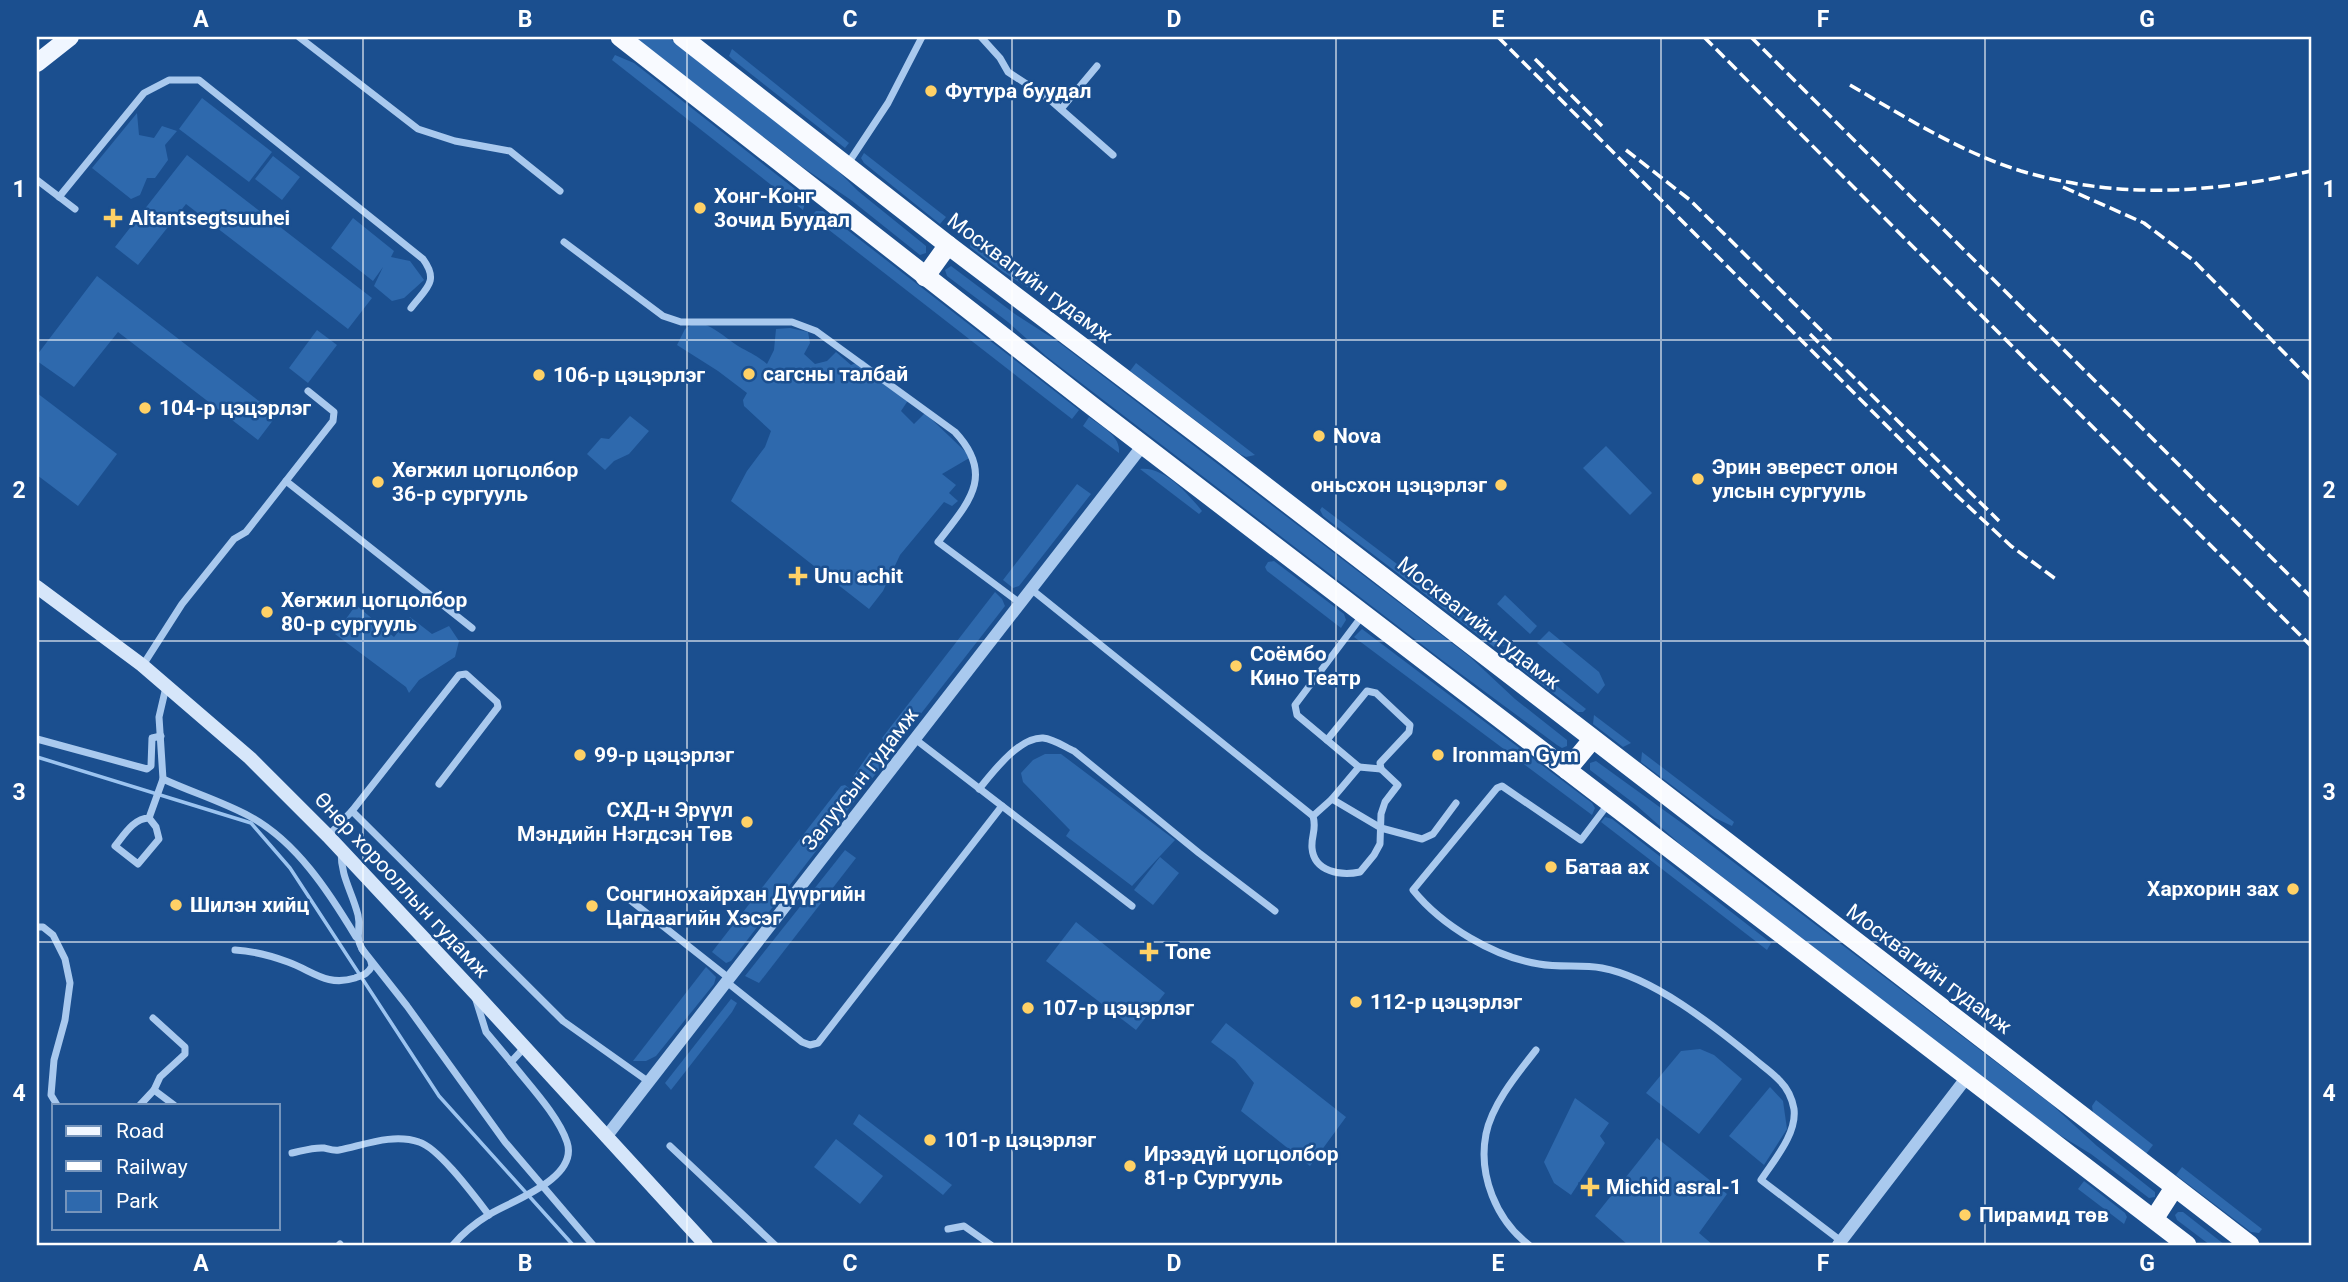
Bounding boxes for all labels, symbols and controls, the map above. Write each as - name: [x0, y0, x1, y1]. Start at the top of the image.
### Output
- text: A: [193, 6, 209, 33]
- text: B: [518, 6, 532, 33]
- text: C: [842, 6, 858, 33]
- text: D: [1167, 6, 1181, 33]
- text: E: [1492, 6, 1505, 33]
- text: F: [1817, 6, 1830, 33]
- text: G: [2139, 6, 2155, 33]
- place label: Футура буудал: [945, 79, 1091, 103]
- marker: Футура буудал: [923, 83, 939, 99]
- text: 1: [12, 176, 26, 203]
- text: 1: [2322, 176, 2336, 203]
- place label: Хонг-Kонг 3очид Буудал: [714, 184, 850, 232]
- marker: Хонг-Kонг 3очид Буудал: [692, 200, 708, 216]
- place label: Altantsegtsuuhei: [129, 206, 290, 230]
- marker: Altantsegtsuuhei: [103, 208, 123, 228]
- street label: Москвагийн гудамж: [943, 208, 1117, 348]
- place label: сагсны талбай: [763, 362, 908, 386]
- place label: 106-р цэцэрлэг: [553, 363, 705, 387]
- marker: сагсны талбай: [741, 366, 757, 382]
- marker: 106-р цэцэрлэг: [531, 367, 547, 383]
- place label: 104-р цэцэрлэг: [159, 396, 311, 420]
- marker: 104-р цэцэрлэг: [137, 400, 153, 416]
- place label: Nova: [1333, 424, 1381, 448]
- marker: Nova: [1311, 428, 1327, 444]
- place label: Эрин эверест олон улсын сургууль: [1712, 455, 1898, 503]
- place label: Хөгжил цогцолбор 36-р сургууль: [392, 458, 578, 506]
- marker: Эрин эверест олон улсын сургууль: [1690, 471, 1706, 487]
- place label: оньсхон цэцэрлэг: [1311, 473, 1487, 497]
- marker: Хөгжил цогцолбор 36-р сургууль: [370, 474, 386, 490]
- text: 2: [12, 477, 26, 504]
- marker: оньсхон цэцэрлэг: [1493, 477, 1509, 493]
- text: 2: [2322, 477, 2336, 504]
- street label: Москвагийн гудамж: [1393, 552, 1565, 694]
- place label: Unu achit: [814, 564, 903, 588]
- marker: Unu achit: [788, 566, 808, 586]
- place label: Хөгжил цогцолбор 80-р сургууль: [281, 588, 467, 636]
- marker: Хөгжил цогцолбор 80-р сургууль: [259, 604, 275, 620]
- place label: Соёмбо Кино Театр: [1250, 642, 1361, 690]
- marker: Соёмбо Кино Театр: [1228, 658, 1244, 674]
- street label: Залуусын гудамж: [797, 703, 923, 855]
- place label: 99-р цэцэрлэг: [594, 743, 734, 767]
- place label: Ironman Gym: [1452, 743, 1579, 767]
- marker: 99-р цэцэрлэг: [572, 747, 588, 763]
- marker: Ironman Gym: [1430, 747, 1446, 763]
- text: 3: [12, 779, 26, 806]
- text: 3: [2322, 779, 2336, 806]
- street label: Өнөр хорооллын гудамж: [310, 787, 494, 983]
- place label: СХД-н Эрүүл Мэндийн Нэгдсэн Төв: [517, 798, 733, 846]
- marker: СХД-н Эрүүл Мэндийн Нэгдсэн Төв: [739, 814, 755, 830]
- place label: Батаа ах: [1565, 855, 1650, 879]
- marker: Батаа ах: [1543, 859, 1559, 875]
- place label: Хархорин зах: [2147, 877, 2279, 901]
- marker: Хархорин зах: [2285, 881, 2301, 897]
- place label: Сонгинохайрхан Дүүргийн Цагдаагийн Хэсэг: [606, 882, 866, 930]
- place label: Шилэн хийц: [190, 893, 309, 917]
- marker: Шилэн хийц: [168, 897, 184, 913]
- marker: Сонгинохайрхан Дүүргийн Цагдаагийн Хэсэг: [584, 898, 600, 914]
- street label: Москвагийн гудамж: [1842, 899, 2016, 1039]
- place label: Tone: [1165, 940, 1211, 964]
- marker: Tone: [1139, 942, 1159, 962]
- place label: 112-р цэцэрлэг: [1370, 990, 1522, 1014]
- marker: 112-р цэцэрлэг: [1348, 994, 1364, 1010]
- place label: 107-р цэцэрлэг: [1042, 996, 1194, 1020]
- marker: 107-р цэцэрлэг: [1020, 1000, 1036, 1016]
- text: 4: [12, 1080, 26, 1107]
- text: 4: [2322, 1080, 2336, 1107]
- legend: [52, 1104, 280, 1230]
- text: Road: [116, 1119, 164, 1143]
- place label: 101-р цэцэрлэг: [944, 1128, 1096, 1152]
- marker: 101-р цэцэрлэг: [922, 1132, 938, 1148]
- place label: Ирээдүй цогцолбор 81-р Сургууль: [1144, 1142, 1339, 1190]
- text: Railway: [116, 1155, 188, 1179]
- marker: Ирээдүй цогцолбор 81-р Сургууль: [1122, 1158, 1138, 1174]
- place label: Michid asral-1: [1606, 1175, 1742, 1199]
- marker: Michid asral-1: [1580, 1177, 1600, 1197]
- text: Park: [116, 1189, 159, 1213]
- place label: Пирамид төв: [1979, 1203, 2109, 1227]
- marker: Пирамид төв: [1957, 1207, 1973, 1223]
- text: A: [193, 1250, 209, 1277]
- text: B: [518, 1250, 532, 1277]
- text: C: [842, 1250, 858, 1277]
- text: D: [1167, 1250, 1181, 1277]
- text: E: [1492, 1250, 1505, 1277]
- text: F: [1817, 1250, 1830, 1277]
- text: G: [2139, 1250, 2155, 1277]

